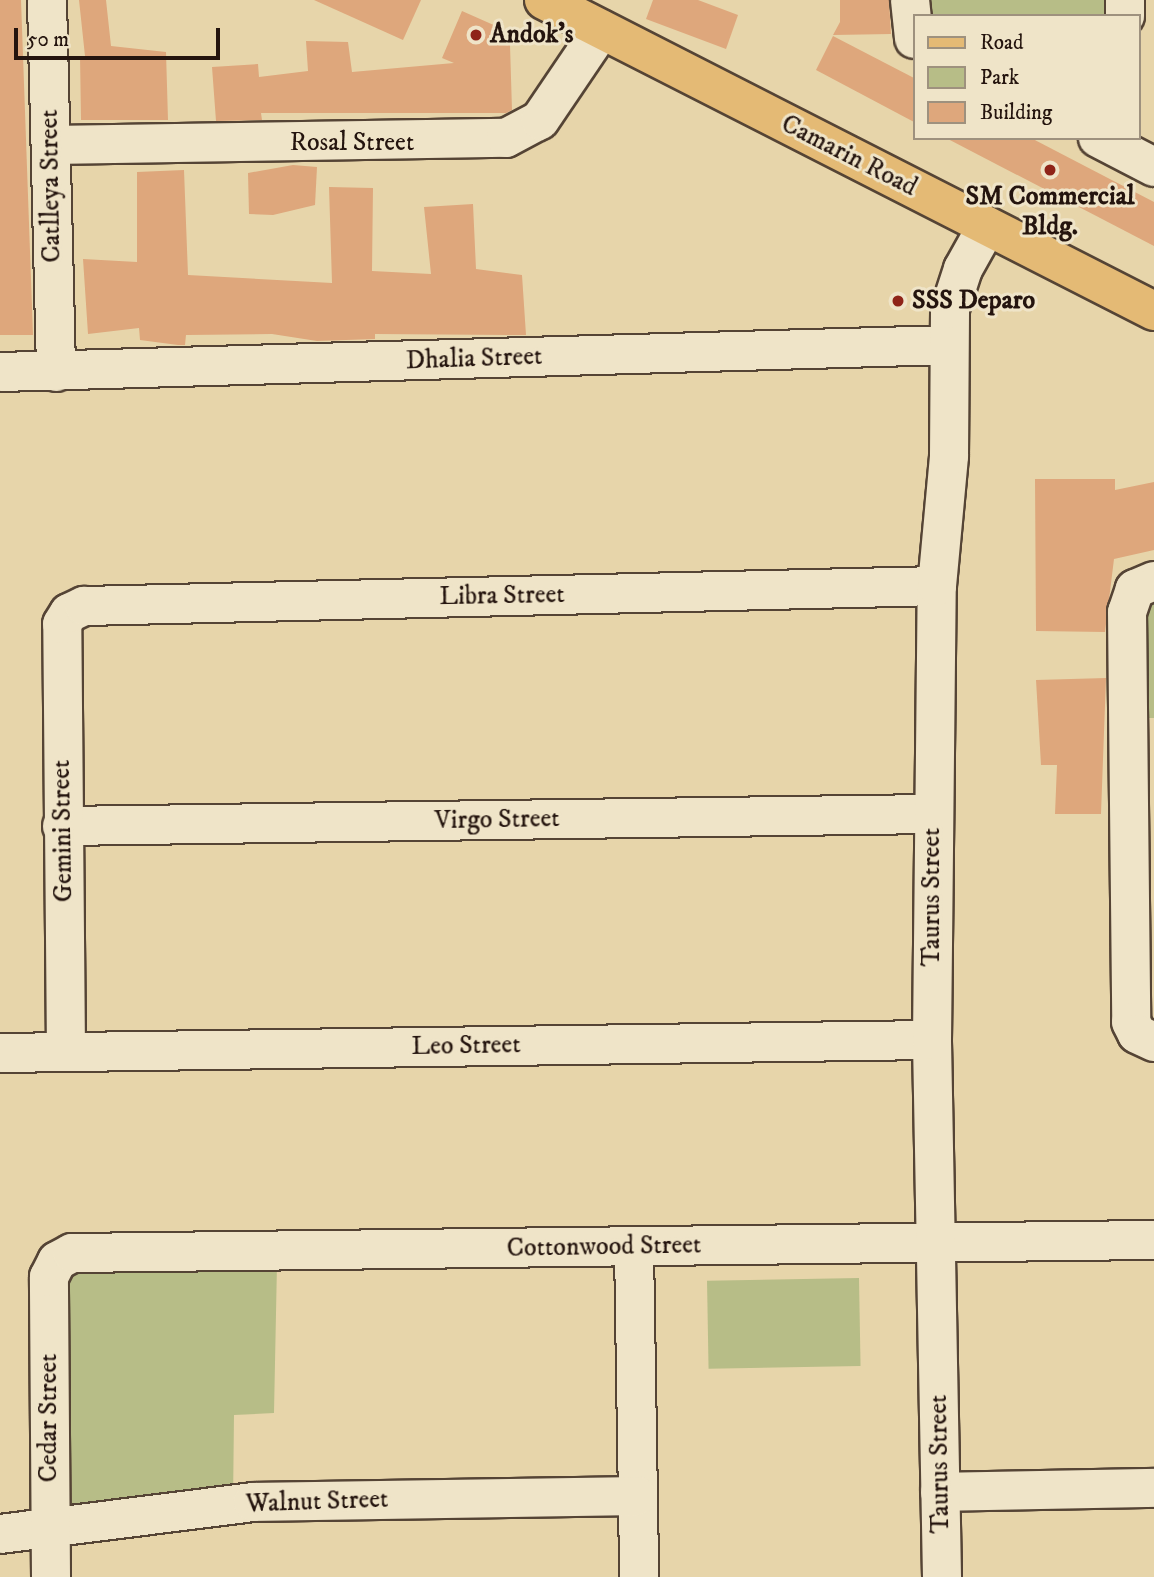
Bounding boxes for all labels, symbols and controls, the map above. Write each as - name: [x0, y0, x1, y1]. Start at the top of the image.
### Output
- scale bar: [18, 14, 224, 58]
- legend: [912, 14, 1140, 140]
- place label: Andok's: [490, 19, 573, 51]
- text: 50 m: [27, 27, 69, 53]
- marker: Andok's: [468, 27, 484, 43]
- text: Road: [980, 30, 1024, 56]
- text: Park: [980, 65, 1019, 91]
- text: Building: [980, 100, 1052, 126]
- street label: Camarin Road: [776, 108, 922, 204]
- street label: Catlleya Street: [34, 109, 68, 263]
- street label: Rosal Street: [290, 127, 414, 159]
- marker: SM Commercial Bldg.: [1042, 162, 1058, 178]
- place label: SM Commercial Bldg.: [965, 181, 1134, 242]
- place label: SSS Deparo: [912, 285, 1035, 317]
- marker: SSS Deparo: [890, 293, 906, 309]
- street label: Dhalia Street: [405, 341, 543, 377]
- street label: Libra Street: [439, 579, 565, 613]
- street label: Gemini Street: [46, 759, 80, 903]
- street label: Virgo Street: [434, 803, 560, 837]
- street label: Taurus Street: [916, 828, 948, 966]
- street label: Leo Street: [411, 1029, 521, 1063]
- street label: Cottonwood Street: [506, 1230, 702, 1264]
- street label: Cedar Street: [33, 1354, 65, 1482]
- street label: Taurus Street: [923, 1394, 957, 1534]
- street label: Walnut Street: [245, 1484, 389, 1520]

